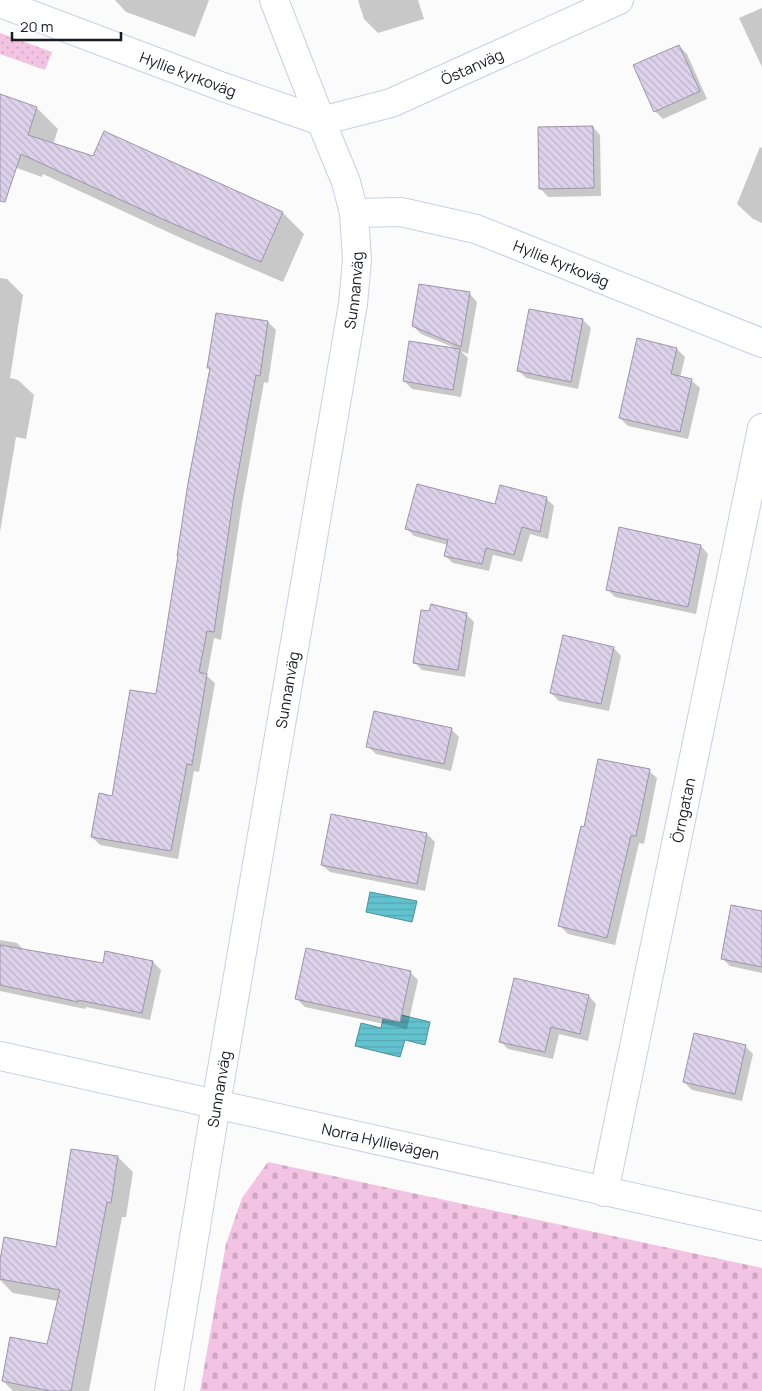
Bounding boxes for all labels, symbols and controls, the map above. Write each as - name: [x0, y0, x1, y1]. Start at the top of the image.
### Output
- scale bar: [12, 10, 121, 42]
- text: 20 m: [20, 16, 53, 37]
- street label: Östanväg: [437, 43, 506, 90]
- street label: Hyllie kyrkoväg: [137, 46, 239, 101]
- street label: Hyllie kyrkoväg: [510, 235, 613, 292]
- street label: Sunnanväg: [338, 251, 368, 331]
- street label: Sunnanväg: [270, 650, 304, 730]
- street label: Örngatan: [666, 776, 700, 844]
- street label: Sunnanväg: [202, 1049, 235, 1129]
- street label: Norra Hyllievägen: [320, 1118, 442, 1164]

